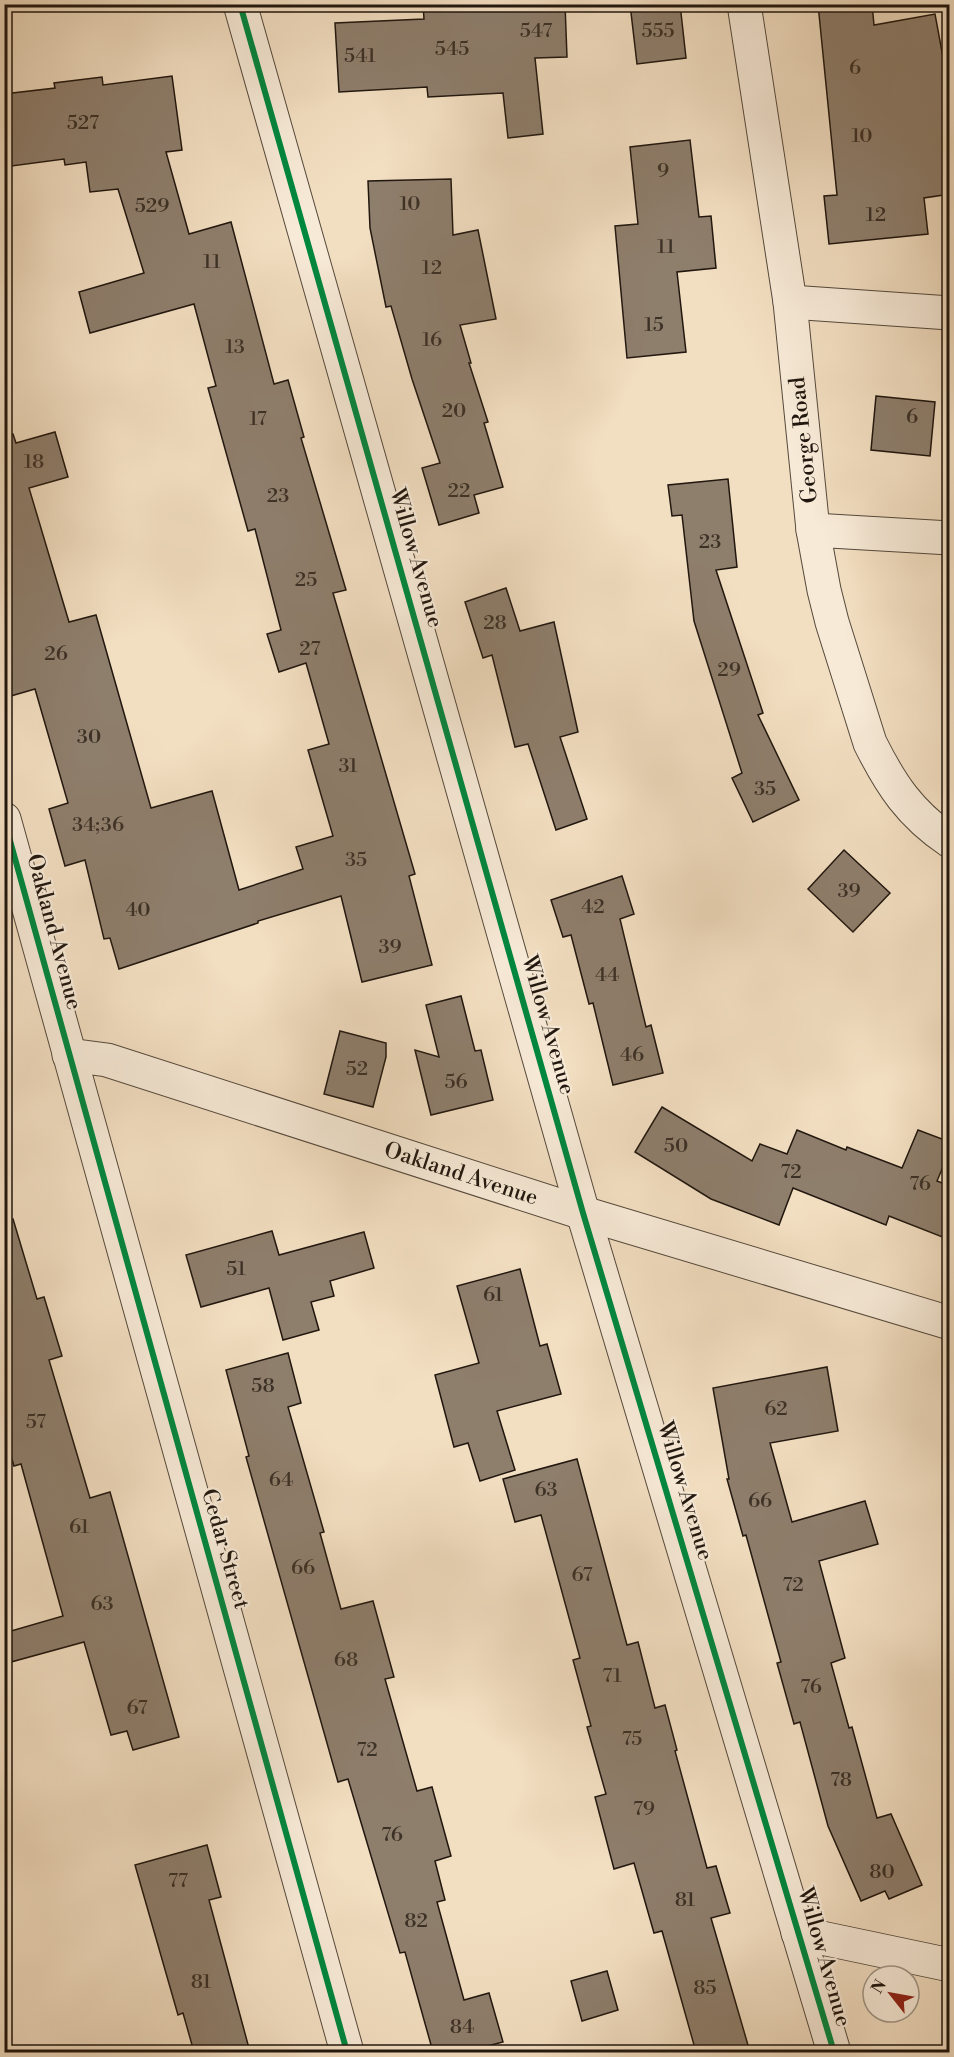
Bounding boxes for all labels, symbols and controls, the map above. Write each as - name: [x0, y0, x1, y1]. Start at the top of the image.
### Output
- house number: 547: [520, 19, 552, 44]
- house number: 555: [641, 19, 675, 44]
- house number: 545: [435, 37, 469, 62]
- house number: 541: [344, 44, 376, 69]
- house number: 6: [849, 56, 861, 81]
- house number: 527: [67, 111, 99, 136]
- house number: 10: [851, 124, 873, 149]
- house number: 9: [657, 159, 669, 184]
- house number: 10: [399, 192, 421, 217]
- house number: 529: [135, 194, 169, 219]
- house number: 12: [866, 203, 886, 228]
- house number: 11: [657, 235, 675, 260]
- house number: 11: [203, 250, 221, 275]
- house number: 12: [422, 256, 442, 281]
- house number: 15: [644, 313, 664, 338]
- house number: 16: [422, 328, 442, 353]
- house number: 13: [225, 335, 245, 360]
- street label: George Road: [784, 375, 824, 504]
- house number: 20: [442, 399, 466, 424]
- house number: 6: [906, 405, 918, 430]
- house number: 17: [249, 407, 267, 432]
- house number: 18: [24, 450, 44, 475]
- house number: 22: [448, 479, 470, 504]
- house number: 23: [267, 484, 289, 509]
- street label: Willow Avenue: [383, 484, 449, 631]
- house number: 23: [699, 530, 721, 555]
- house number: 25: [295, 568, 317, 593]
- house number: 28: [483, 611, 507, 636]
- house number: 27: [299, 637, 321, 662]
- house number: 26: [44, 642, 68, 667]
- house number: 29: [717, 658, 741, 683]
- house number: 30: [77, 725, 101, 750]
- house number: 31: [338, 754, 358, 779]
- house number: 35: [754, 777, 776, 802]
- house number: 34;36: [72, 813, 124, 838]
- house number: 35: [345, 848, 367, 873]
- street label: Oakland Avenue: [20, 851, 88, 1013]
- house number: 39: [837, 879, 861, 904]
- house number: 42: [581, 895, 605, 920]
- house number: 40: [125, 898, 151, 923]
- house number: 39: [378, 935, 402, 960]
- street label: Willow Avenue: [515, 951, 581, 1098]
- house number: 44: [595, 963, 619, 988]
- house number: 46: [620, 1043, 644, 1068]
- house number: 52: [346, 1057, 368, 1082]
- house number: 56: [444, 1070, 468, 1095]
- house number: 50: [664, 1134, 688, 1159]
- street label: Oakland Avenue: [381, 1136, 541, 1212]
- house number: 72: [780, 1160, 802, 1185]
- house number: 76: [909, 1172, 931, 1197]
- house number: 51: [226, 1257, 246, 1282]
- house number: 61: [483, 1283, 503, 1308]
- house number: 58: [251, 1374, 275, 1399]
- house number: 62: [764, 1397, 788, 1422]
- house number: 57: [26, 1410, 46, 1435]
- street label: Willow Avenue: [651, 1417, 719, 1564]
- house number: 64: [269, 1468, 293, 1493]
- house number: 63: [534, 1478, 558, 1503]
- street label: Cedar Street: [195, 1486, 255, 1612]
- house number: 66: [748, 1489, 772, 1514]
- house number: 61: [69, 1515, 89, 1540]
- house number: 66: [291, 1556, 315, 1581]
- house number: 67: [571, 1563, 593, 1588]
- house number: 72: [782, 1573, 804, 1598]
- house number: 63: [90, 1592, 114, 1617]
- house number: 68: [334, 1648, 358, 1673]
- house number: 71: [602, 1664, 622, 1689]
- house number: 76: [800, 1675, 822, 1700]
- house number: 67: [126, 1696, 148, 1721]
- house number: 75: [622, 1727, 642, 1752]
- house number: 72: [356, 1738, 378, 1763]
- house number: 78: [830, 1768, 852, 1793]
- house number: 79: [633, 1797, 655, 1822]
- house number: 76: [381, 1823, 403, 1848]
- house number: 80: [869, 1860, 895, 1885]
- house number: 77: [168, 1869, 188, 1894]
- street label: Willow Avenue: [791, 1883, 857, 2030]
- house number: 81: [675, 1888, 696, 1913]
- house number: 82: [404, 1909, 428, 1934]
- north arrow: [861, 1964, 921, 2024]
- house number: 81: [191, 1970, 212, 1995]
- house number: 85: [693, 1976, 717, 2001]
- text: N: [867, 1976, 891, 1997]
- house number: 84: [450, 2015, 474, 2040]

